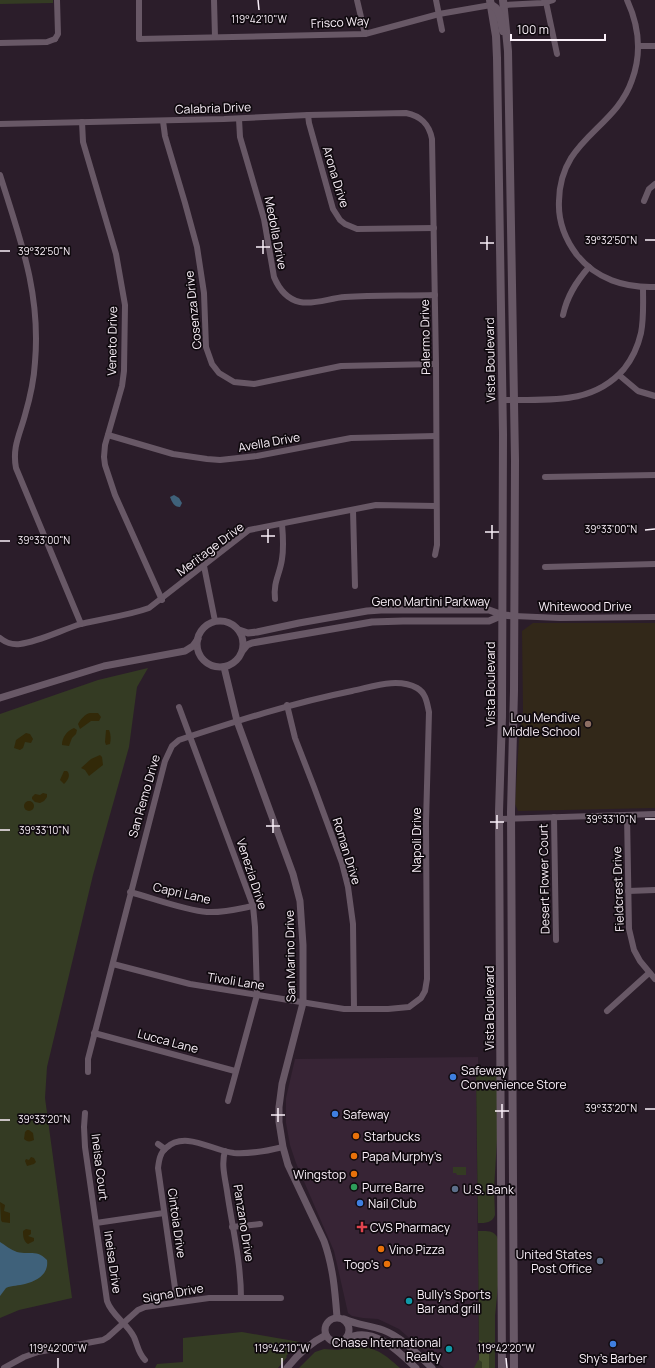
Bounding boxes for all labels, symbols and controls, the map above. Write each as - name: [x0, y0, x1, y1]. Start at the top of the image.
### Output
- text: 119°42'10"W: [231, 12, 287, 26]
- street label: Frisco Way: [310, 12, 370, 32]
- scale bar: [511, 16, 605, 42]
- text: 100 m: [517, 21, 549, 38]
- street label: Calabria Drive: [175, 98, 251, 118]
- street label: Arona Drive: [319, 144, 353, 210]
- street label: Medolla Drive: [261, 195, 291, 271]
- text: 39°32'50"N: [585, 233, 637, 247]
- text: 39°32'50"N: [18, 244, 70, 258]
- street label: Cosenza Drive: [180, 270, 206, 350]
- street label: Palermo Drive: [416, 299, 434, 375]
- street label: Veneto Drive: [103, 306, 121, 376]
- street label: Vista Boulevard: [481, 317, 499, 403]
- street label: Avella Drive: [237, 428, 301, 456]
- street label: Meritage Drive: [173, 518, 247, 580]
- text: 39°33'00"N: [585, 522, 637, 536]
- text: 39°33'00"N: [18, 533, 70, 547]
- street label: Geno Martini Parkway: [372, 593, 491, 610]
- street label: Whitewood Drive: [538, 598, 632, 615]
- street label: Vista Boulevard: [482, 642, 499, 726]
- place label: Lou Mendive Middle School: [503, 709, 580, 740]
- marker: Lou Mendive Middle School: [583, 719, 593, 729]
- street label: San Remo Drive: [124, 752, 164, 840]
- street label: Napoli Drive: [408, 807, 425, 873]
- text: 39°33'10"N: [586, 812, 636, 826]
- street label: Roman Drive: [329, 815, 365, 887]
- text: 39°33'10"N: [19, 823, 69, 837]
- street label: Desert Flower Court: [535, 824, 553, 934]
- street label: Venezia Drive: [233, 836, 271, 912]
- street label: Fieldcrest Drive: [608, 846, 628, 932]
- street label: Capri Lane: [151, 878, 213, 908]
- street label: San Marino Drive: [281, 910, 299, 1002]
- street label: Vista Boulevard: [481, 966, 498, 1050]
- street label: Tivoli Lane: [206, 968, 266, 994]
- street label: Lucca Lane: [136, 1025, 200, 1057]
- place label: Safeway Convenience Store: [461, 1062, 567, 1093]
- marker: Safeway Convenience Store: [448, 1072, 458, 1082]
- text: 39°33'20"N: [585, 1101, 637, 1115]
- place label: Safeway: [343, 1106, 390, 1123]
- marker: Safeway: [330, 1109, 340, 1119]
- text: 39°33'20"N: [18, 1112, 70, 1126]
- place label: Starbucks: [364, 1128, 420, 1145]
- marker: Starbucks: [351, 1131, 361, 1141]
- street label: Ineisa Court: [87, 1133, 113, 1201]
- place label: Papa Murphy's: [362, 1148, 442, 1165]
- marker: Papa Murphy's: [349, 1151, 359, 1161]
- place label: Wingstop: [293, 1166, 346, 1183]
- marker: Wingstop: [349, 1169, 359, 1179]
- place label: Purre Barre: [362, 1179, 424, 1196]
- place label: U.S. Bank: [463, 1181, 515, 1198]
- marker: Purre Barre: [349, 1182, 359, 1192]
- street label: Panzano Drive: [229, 1183, 259, 1263]
- marker: U.S. Bank: [450, 1184, 460, 1194]
- street label: Cintoia Drive: [164, 1187, 190, 1259]
- place label: Nail Club: [368, 1195, 417, 1212]
- marker: Nail Club: [355, 1198, 365, 1208]
- place label: CVS Pharmacy: [370, 1219, 451, 1236]
- marker: CVS Pharmacy: [357, 1222, 367, 1232]
- street label: Ineisa Drive: [100, 1230, 126, 1294]
- place label: Vino Pizza: [389, 1241, 444, 1258]
- marker: Vino Pizza: [376, 1244, 386, 1254]
- place label: United States Post Office: [516, 1246, 592, 1277]
- place label: Togo's: [344, 1256, 379, 1273]
- marker: United States Post Office: [595, 1256, 605, 1266]
- marker: Togo's: [382, 1259, 392, 1269]
- street label: Signa Drive: [141, 1279, 205, 1307]
- place label: Bully's Sports Bar and grill: [417, 1286, 491, 1317]
- marker: Bully's Sports Bar and grill: [404, 1296, 414, 1306]
- place label: Chase International Realty: [332, 1334, 442, 1365]
- marker: Shy's Barber: [608, 1339, 618, 1349]
- text: 119°42'00"W: [29, 1341, 87, 1355]
- text: 119°42'10"W: [254, 1341, 310, 1355]
- text: 119°42'20"W: [477, 1341, 535, 1355]
- marker: Chase International Realty: [444, 1344, 454, 1354]
- place label: Shy's Barber: [579, 1350, 648, 1367]

